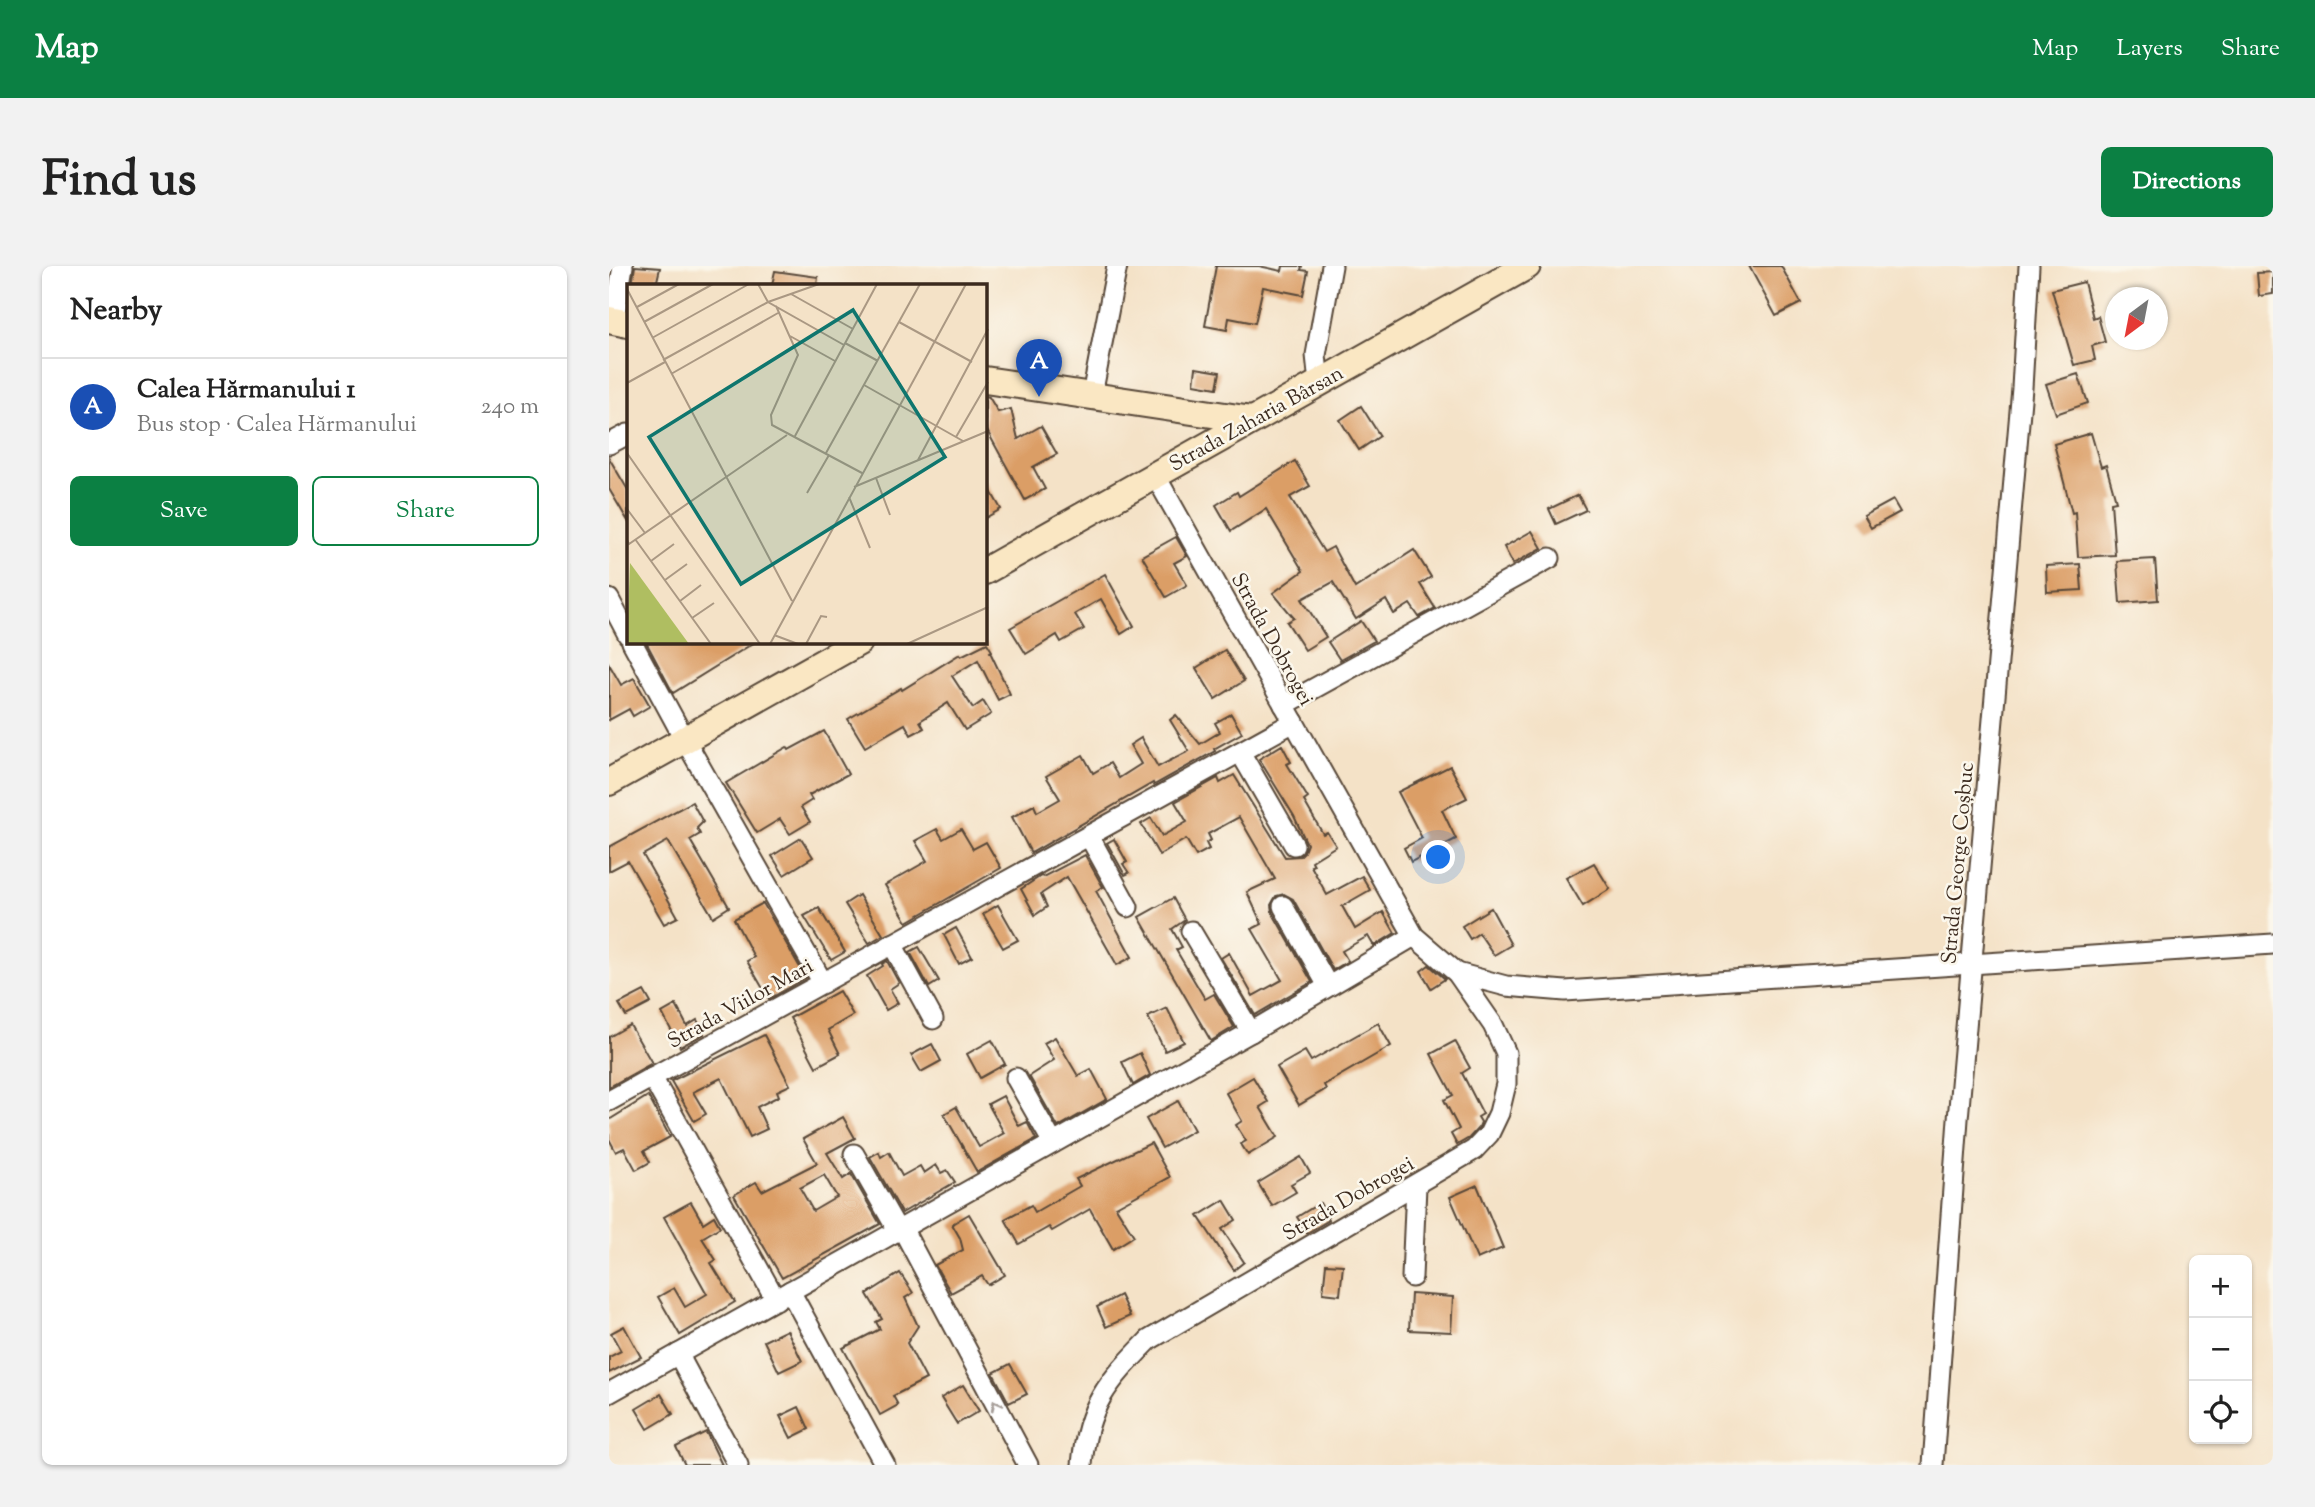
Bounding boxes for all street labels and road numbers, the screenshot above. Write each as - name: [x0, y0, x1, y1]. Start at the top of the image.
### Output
- street label: Strada Zaharia Bârsan: [1164, 359, 1350, 480]
- street label: Strada Dobrogei: [1222, 568, 1320, 712]
- street label: Strada George Coșbuc: [1935, 761, 1983, 965]
- street label: Strada Viilor Mari: [663, 952, 819, 1057]
- street label: Strada Dobrogei: [1278, 1150, 1420, 1250]

